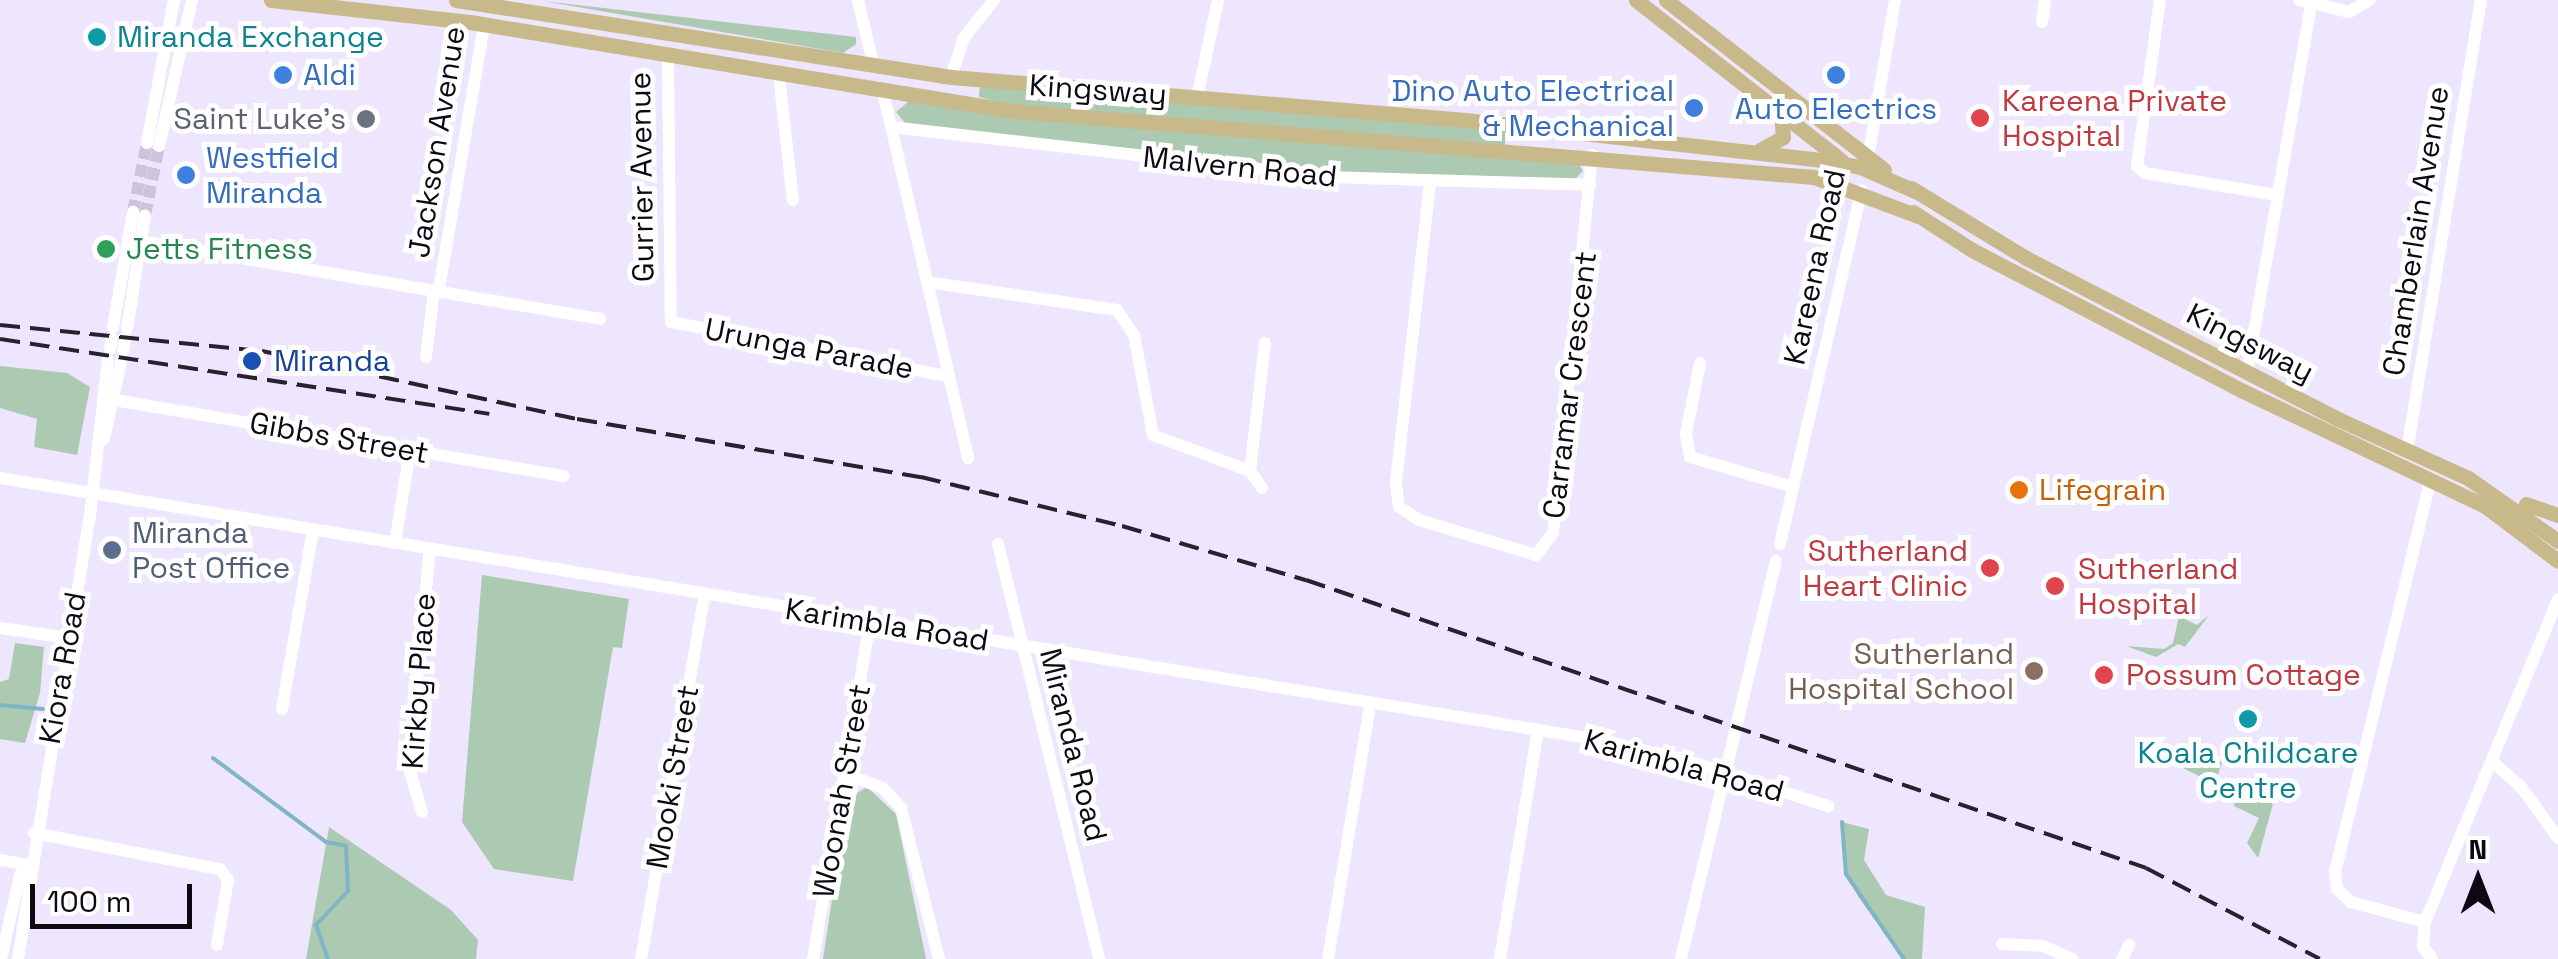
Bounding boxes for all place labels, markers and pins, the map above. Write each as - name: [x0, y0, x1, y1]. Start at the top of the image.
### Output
- place label: Miranda Exchange: [117, 19, 384, 55]
- marker: Miranda Exchange: [86, 26, 108, 48]
- place label: Aldi: [303, 57, 356, 93]
- marker: Aldi: [272, 64, 294, 86]
- marker: Auto Electrics: [1825, 64, 1847, 86]
- place label: Dino Auto Electrical & Mechanical: [1391, 73, 1674, 144]
- place label: Kareena Private Hospital: [2002, 83, 2227, 154]
- place label: Auto Electrics: [1735, 91, 1937, 127]
- marker: Dino Auto Electrical & Mechanical: [1683, 97, 1705, 119]
- place label: Saint Luke's: [174, 101, 346, 137]
- marker: Kareena Private Hospital: [1967, 105, 1993, 131]
- marker: Saint Luke's: [355, 108, 377, 130]
- place label: Westfield Miranda: [206, 140, 339, 210]
- marker: Westfield Miranda: [175, 164, 197, 186]
- place label: Jetts Fitness: [126, 231, 313, 267]
- marker: Jetts Fitness: [95, 238, 117, 260]
- place label: Miranda: [274, 343, 390, 379]
- marker: Miranda: [239, 348, 265, 374]
- place label: Lifegrain: [2039, 472, 2166, 508]
- marker: Lifegrain: [2008, 479, 2030, 501]
- place label: Miranda Post Office: [132, 515, 290, 586]
- place label: Sutherland Heart Clinic: [1803, 533, 1968, 604]
- marker: Miranda Post Office: [101, 539, 123, 561]
- place label: Sutherland Hospital: [2078, 551, 2238, 622]
- marker: Sutherland Heart Clinic: [1977, 555, 2003, 581]
- marker: Sutherland Hospital: [2042, 573, 2068, 599]
- place label: Sutherland Hospital School: [1788, 636, 2014, 706]
- place label: Possum Cottage: [2126, 657, 2361, 693]
- marker: Sutherland Hospital School: [2023, 660, 2045, 682]
- marker: Possum Cottage: [2091, 662, 2117, 688]
- marker: Koala Childcare Centre: [2237, 708, 2259, 730]
- place label: Koala Childcare Centre: [2137, 735, 2359, 806]

